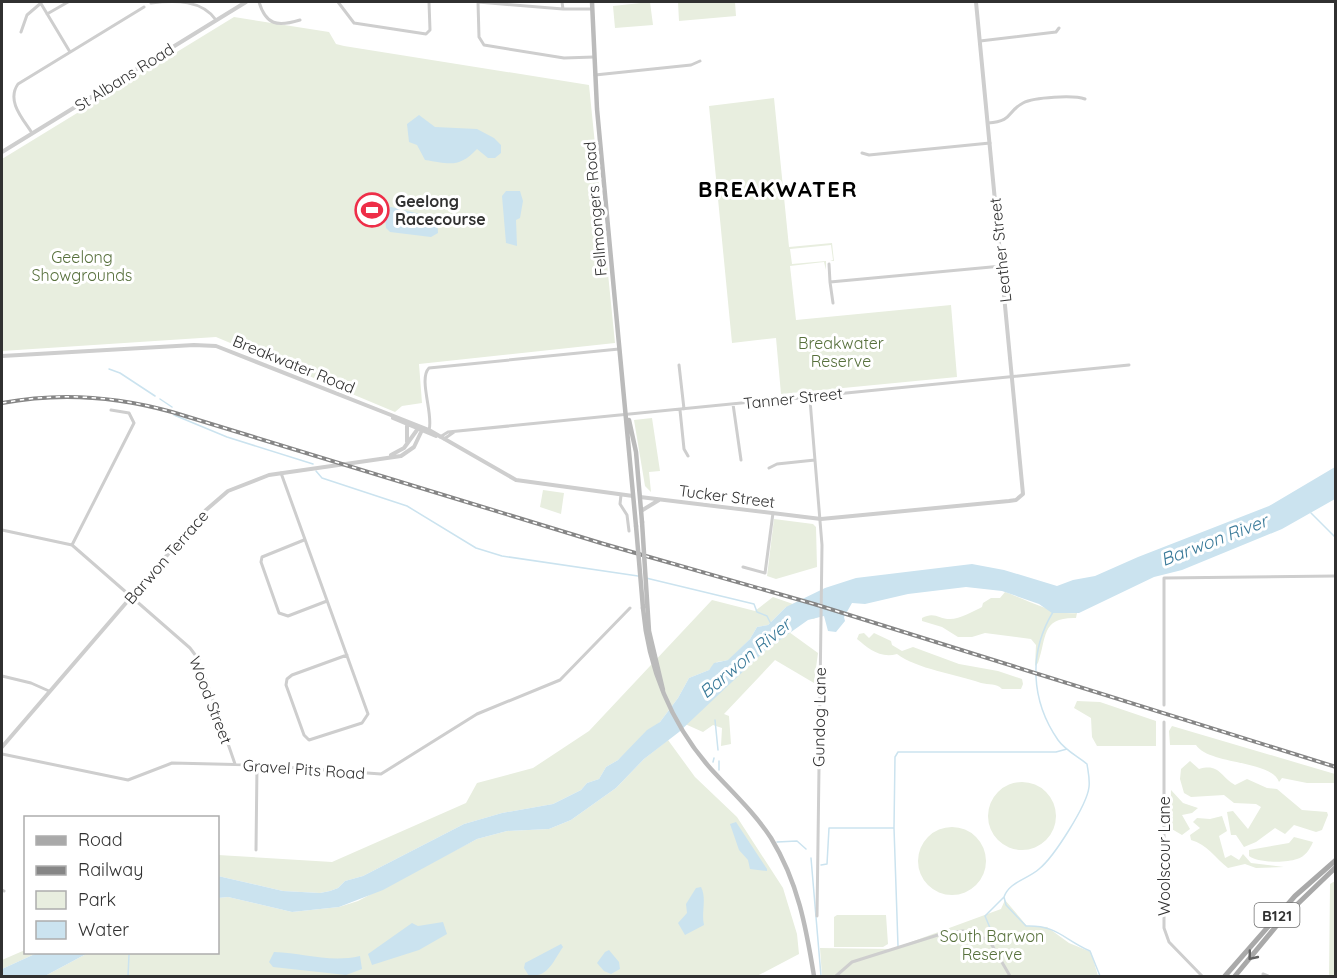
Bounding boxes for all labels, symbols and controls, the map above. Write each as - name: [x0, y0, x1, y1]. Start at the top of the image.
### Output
- street label: St Albans Road: [71, 39, 177, 115]
- street label: Fellmongers Road: [579, 141, 611, 277]
- district label: BREAKWATER: [698, 175, 858, 203]
- place label: Geelong Racecourse: [395, 191, 486, 229]
- sports icon: Geelong Racecourse: [354, 192, 390, 228]
- street label: Leather Street: [985, 197, 1015, 303]
- park label: Geelong Showgrounds: [32, 247, 132, 285]
- street label: Breakwater Road: [230, 330, 358, 398]
- park label: Breakwater Reserve: [798, 333, 884, 371]
- street label: Tanner Street: [742, 383, 844, 413]
- street label: Tucker Street: [678, 480, 776, 512]
- street label: Barwon Terrace: [120, 506, 212, 608]
- water label: Barwon River: [1157, 508, 1273, 571]
- water label: Barwon River: [694, 612, 797, 703]
- street label: Wood Street: [185, 653, 237, 747]
- street label: Gundog Lane: [808, 667, 830, 767]
- street label: Gravel Pits Road: [242, 755, 366, 783]
- street label: Woolscour Lane: [1154, 796, 1174, 916]
- legend: [24, 816, 219, 954]
- text: Road: [78, 828, 123, 851]
- text: Railway: [78, 858, 144, 881]
- text: Park: [78, 888, 116, 911]
- road number: B121: [1254, 903, 1300, 927]
- text: Water: [78, 918, 129, 941]
- park label: South Barwon Reserve: [940, 926, 1044, 964]
- one-way arrow: [1248, 949, 1259, 960]

